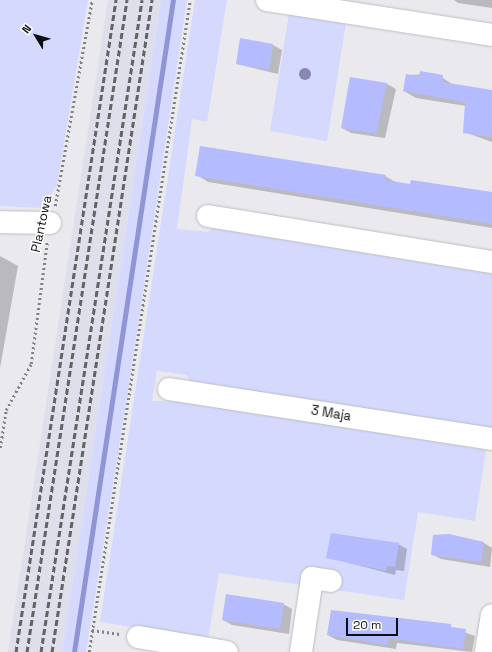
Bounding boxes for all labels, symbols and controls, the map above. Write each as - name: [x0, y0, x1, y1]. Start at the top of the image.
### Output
- north arrow: [16, 16, 56, 56]
- text: N: [19, 22, 34, 36]
- street label: Plantowa: [28, 194, 56, 254]
- street label: 3 Maja: [310, 403, 352, 425]
- scale bar: [348, 610, 400, 636]
- text: 20 m: [353, 617, 381, 633]

